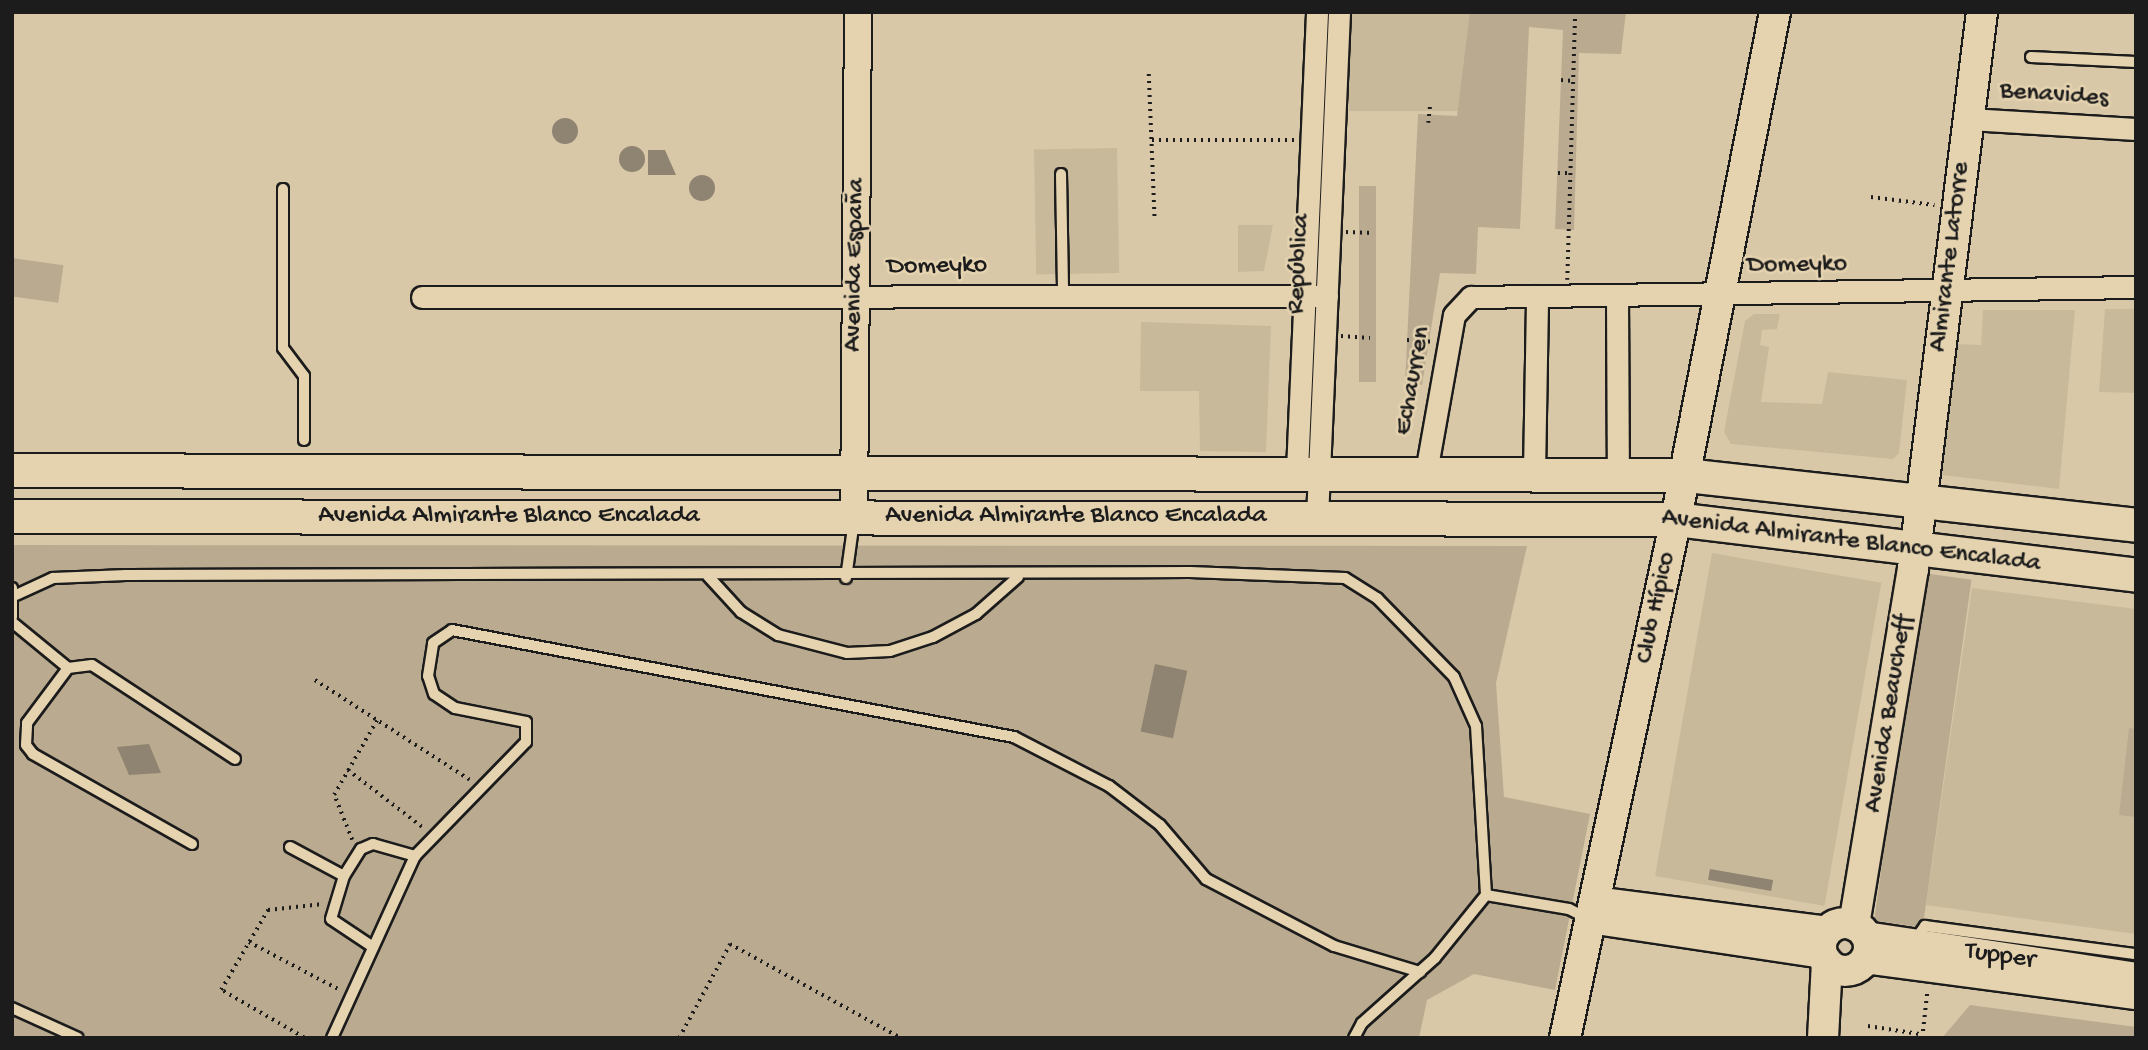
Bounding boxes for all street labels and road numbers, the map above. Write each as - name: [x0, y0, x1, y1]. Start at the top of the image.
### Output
- street label: Benavides: [1999, 77, 2109, 115]
- street label: Almirante Latorre: [1924, 160, 1978, 354]
- street label: Avenida España: [839, 178, 873, 352]
- street label: República: [1282, 213, 1318, 315]
- street label: Domeyko: [1747, 250, 1847, 282]
- street label: Domeyko: [887, 251, 987, 283]
- street label: Echaurren: [1389, 324, 1439, 438]
- street label: Avenida Almirante Blanco Encalada: [318, 501, 700, 533]
- street label: Avenida Almirante Blanco Encalada: [885, 501, 1267, 533]
- street label: Avenida Almirante Blanco Encalada: [1660, 503, 2042, 581]
- street label: Club Hípico: [1630, 549, 1684, 667]
- street label: Avenida Beaucheff: [1859, 613, 1921, 815]
- street label: Tupper: [1963, 937, 2037, 977]

